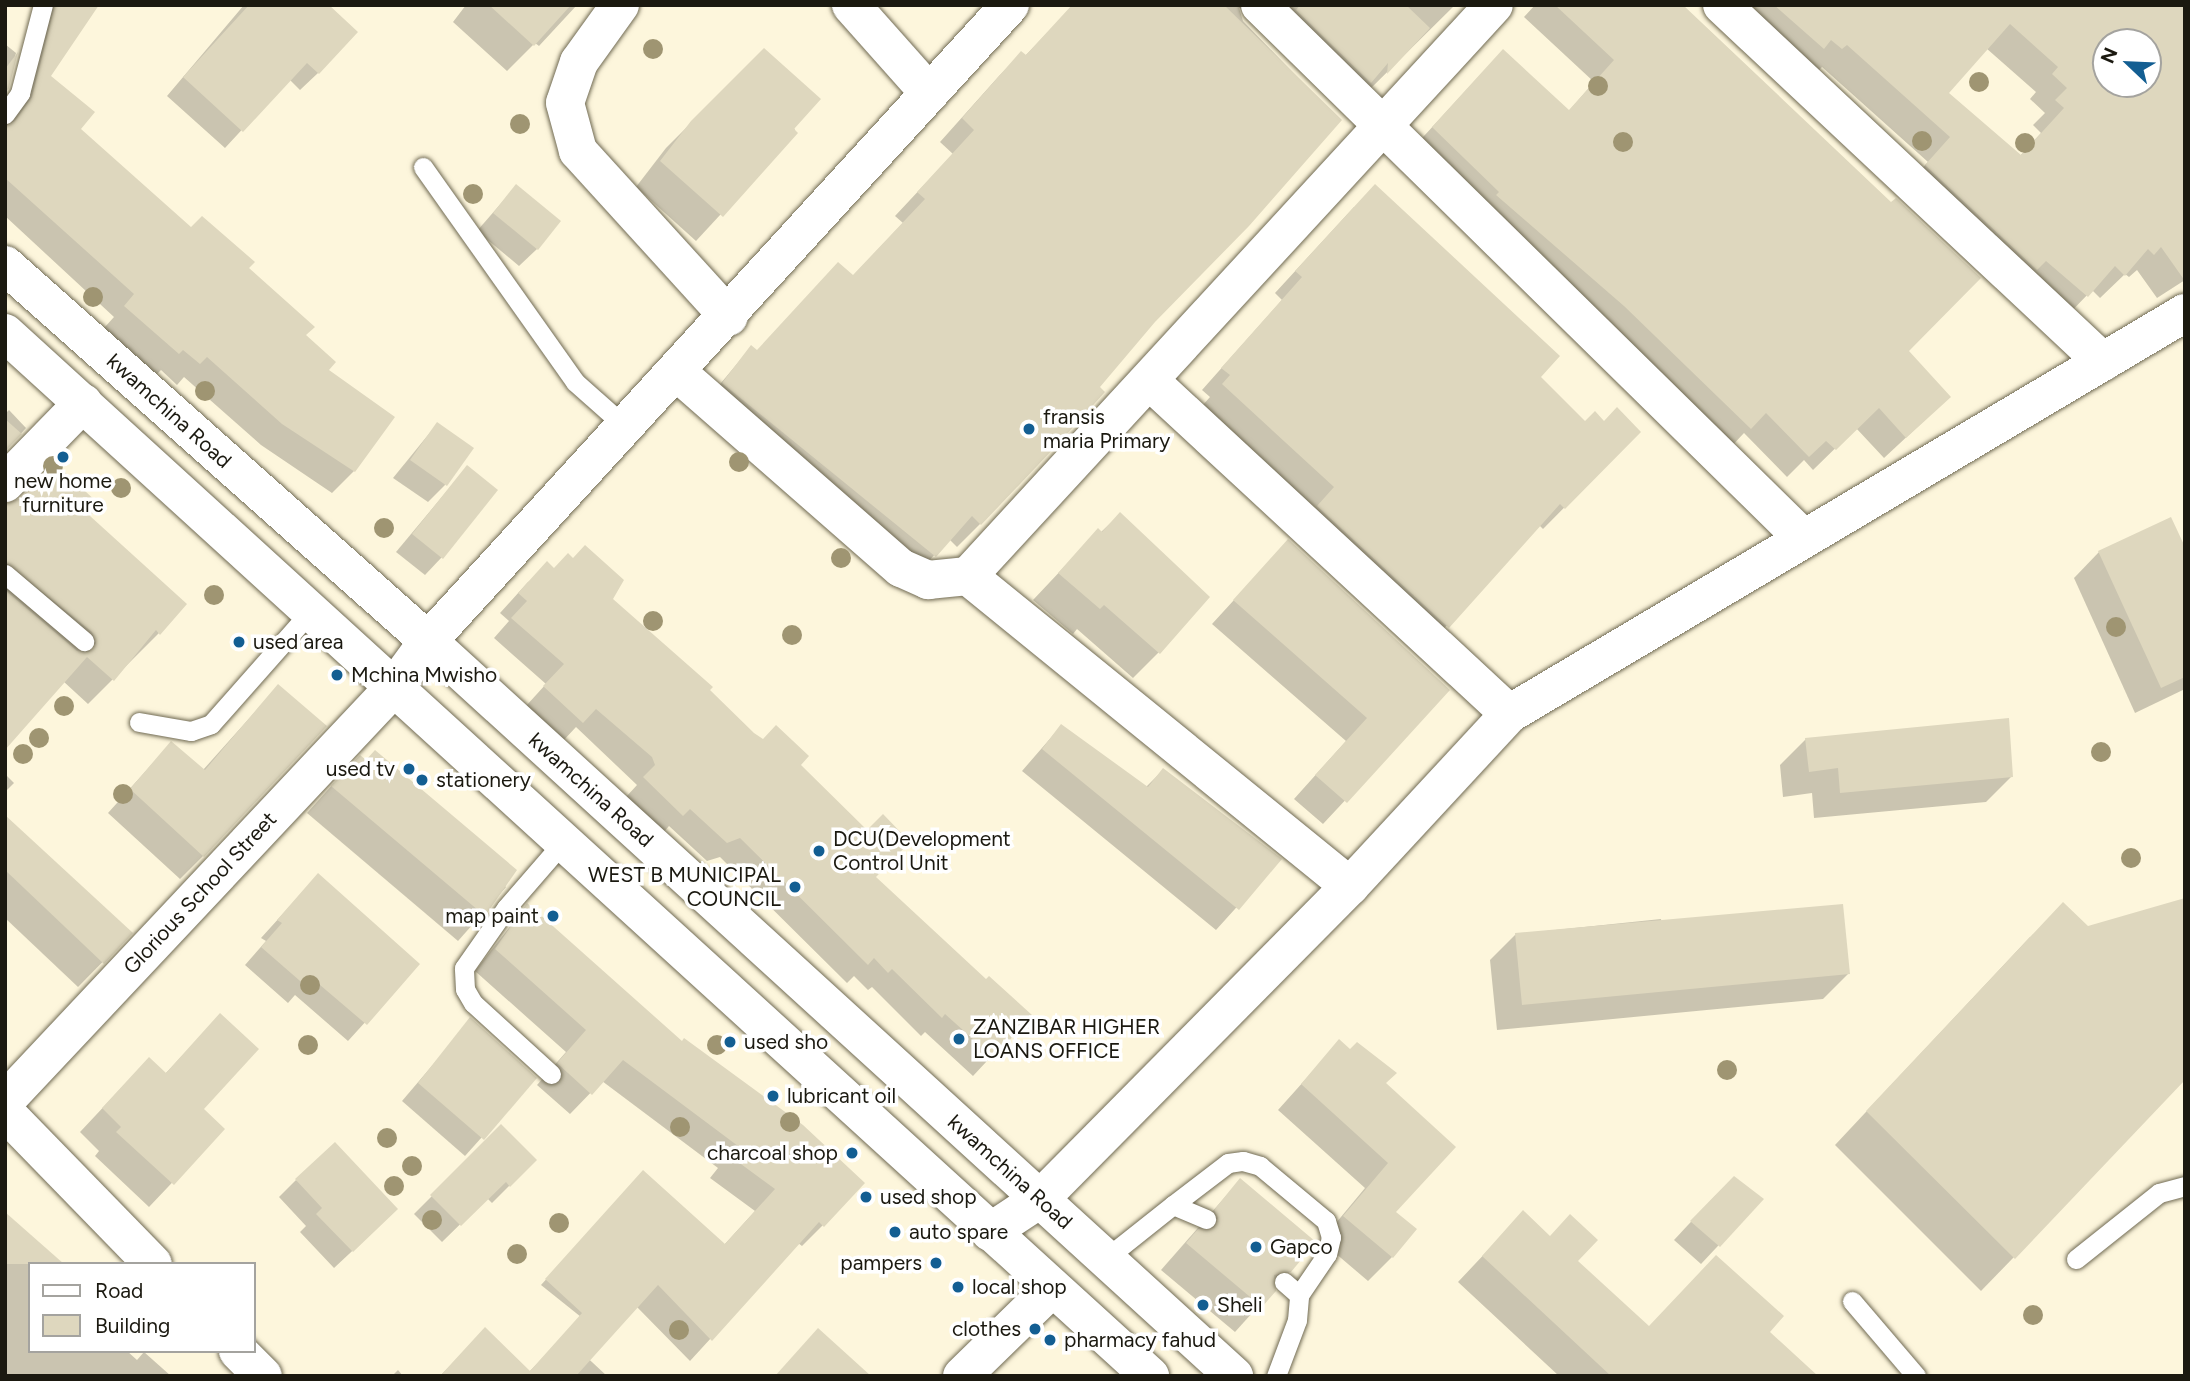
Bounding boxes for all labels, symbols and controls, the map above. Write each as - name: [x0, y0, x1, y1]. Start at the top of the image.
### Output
- north arrow: [2092, 28, 2162, 98]
- text: N: [2096, 44, 2123, 67]
- street label: kwamchina Road: [102, 348, 236, 474]
- place label: fransis maria Primary: [1043, 404, 1170, 454]
- marker: fransis maria Primary: [1021, 421, 1037, 437]
- marker: new home furniture: [55, 449, 71, 465]
- place label: new home furniture: [14, 468, 112, 518]
- place label: used area: [253, 629, 343, 655]
- marker: used area: [231, 634, 247, 650]
- place label: Mchina Mwisho: [351, 662, 497, 688]
- marker: Mchina Mwisho: [329, 667, 345, 683]
- street label: kwamchina Road: [524, 727, 658, 853]
- place label: used tv: [326, 756, 395, 782]
- marker: used tv: [401, 761, 417, 777]
- place label: stationery: [436, 767, 531, 793]
- marker: stationery: [414, 772, 430, 788]
- street label: Glorious School Street: [118, 807, 282, 979]
- place label: DCU(Development Control Unit: [833, 826, 1011, 876]
- marker: DCU(Development Control Unit: [811, 843, 827, 859]
- place label: WEST B MUNICIPAL COUNCIL: [588, 862, 781, 912]
- marker: WEST B MUNICIPAL COUNCIL: [787, 879, 803, 895]
- place label: map paint: [445, 903, 539, 929]
- marker: map paint: [545, 908, 561, 924]
- place label: ZANZIBAR HIGHER LOANS OFFICE: [973, 1014, 1160, 1064]
- place label: used sho: [744, 1029, 828, 1055]
- marker: ZANZIBAR HIGHER LOANS OFFICE: [951, 1031, 967, 1047]
- marker: used sho: [722, 1034, 738, 1050]
- place label: lubricant oil: [787, 1083, 896, 1109]
- marker: lubricant oil: [765, 1088, 781, 1104]
- street label: kwamchina Road: [943, 1109, 1077, 1235]
- place label: charcoal shop: [707, 1140, 838, 1166]
- marker: charcoal shop: [844, 1145, 860, 1161]
- place label: used shop: [880, 1184, 977, 1210]
- marker: used shop: [858, 1189, 874, 1205]
- place label: auto spare: [909, 1219, 1008, 1245]
- marker: auto spare: [887, 1224, 903, 1240]
- place label: Gapco: [1270, 1234, 1333, 1260]
- marker: Gapco: [1248, 1239, 1264, 1255]
- place label: pampers: [840, 1250, 922, 1276]
- marker: pampers: [928, 1255, 944, 1271]
- legend: [28, 1262, 256, 1353]
- place label: local shop: [972, 1274, 1067, 1300]
- text: Road: [95, 1278, 143, 1303]
- marker: local shop: [950, 1279, 966, 1295]
- place label: Sheli: [1217, 1292, 1263, 1318]
- marker: Sheli: [1195, 1297, 1211, 1313]
- text: Building: [95, 1313, 170, 1338]
- place label: clothes: [952, 1316, 1021, 1342]
- marker: clothes: [1027, 1321, 1043, 1337]
- place label: pharmacy fahud: [1064, 1327, 1216, 1353]
- marker: pharmacy fahud: [1042, 1332, 1058, 1348]

